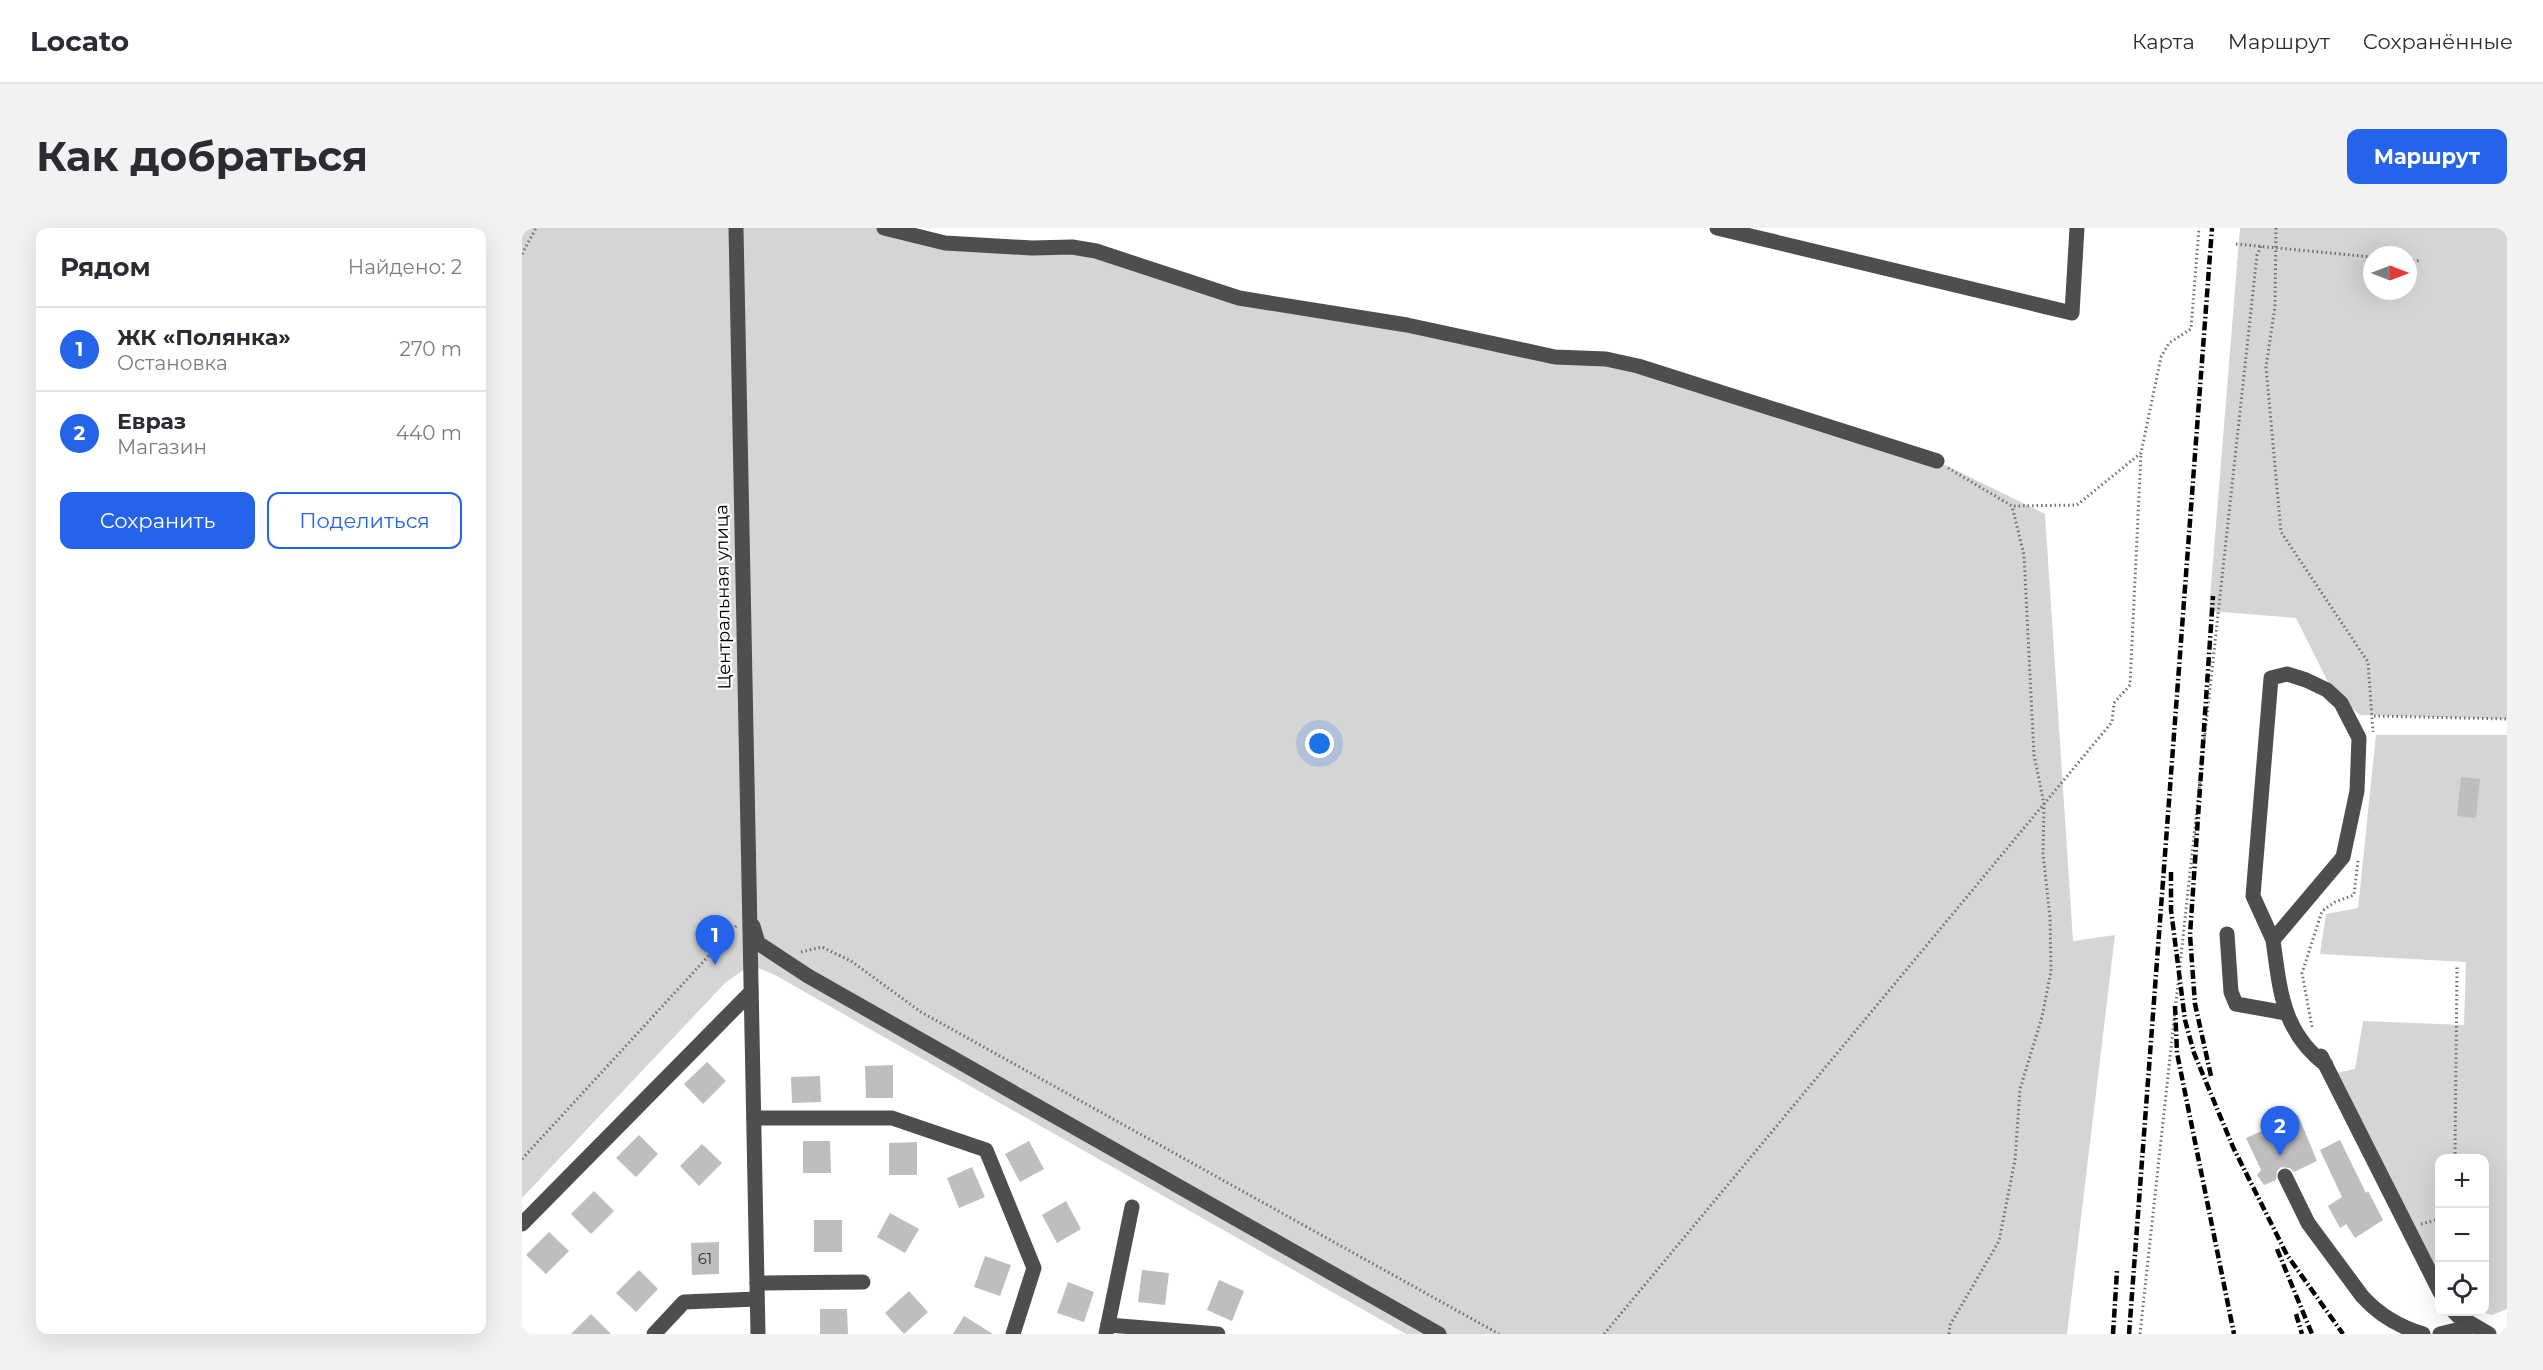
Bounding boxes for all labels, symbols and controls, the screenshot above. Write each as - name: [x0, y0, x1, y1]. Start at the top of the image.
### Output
- text: Locato: [30, 24, 129, 58]
- text: Карта: [2132, 29, 2195, 54]
- text: Маршрут: [2228, 29, 2330, 54]
- text: Сохранённые: [2363, 29, 2513, 54]
- button: Маршрут: [2347, 129, 2507, 184]
- text: Как добраться: [36, 130, 368, 182]
- north arrow: [2363, 246, 2417, 300]
- text: Рядом: [60, 251, 151, 283]
- text: Найдено: 2: [348, 255, 462, 279]
- text: ЖК «Полянка»: [117, 324, 291, 351]
- text: 1: [76, 337, 83, 361]
- text: 270 m: [400, 337, 462, 361]
- text: Остановка: [117, 351, 228, 375]
- text: Евраз: [117, 408, 186, 435]
- text: 2: [74, 421, 85, 445]
- text: 440 m: [396, 421, 462, 445]
- text: Магазин: [117, 435, 207, 459]
- button: Сохранить: [60, 492, 255, 549]
- button: Поделиться: [267, 492, 462, 549]
- street label: Центральная улица: [710, 504, 736, 690]
- your location: [1305, 729, 1334, 758]
- pin: 1: [696, 916, 734, 965]
- pin: 2: [2260, 1106, 2300, 1156]
- map controls: [2435, 1154, 2489, 1316]
- button: +: [2435, 1154, 2489, 1208]
- button: −: [2435, 1208, 2489, 1262]
- house number: 61: [698, 1249, 712, 1268]
- button: locate: [2435, 1262, 2489, 1316]

